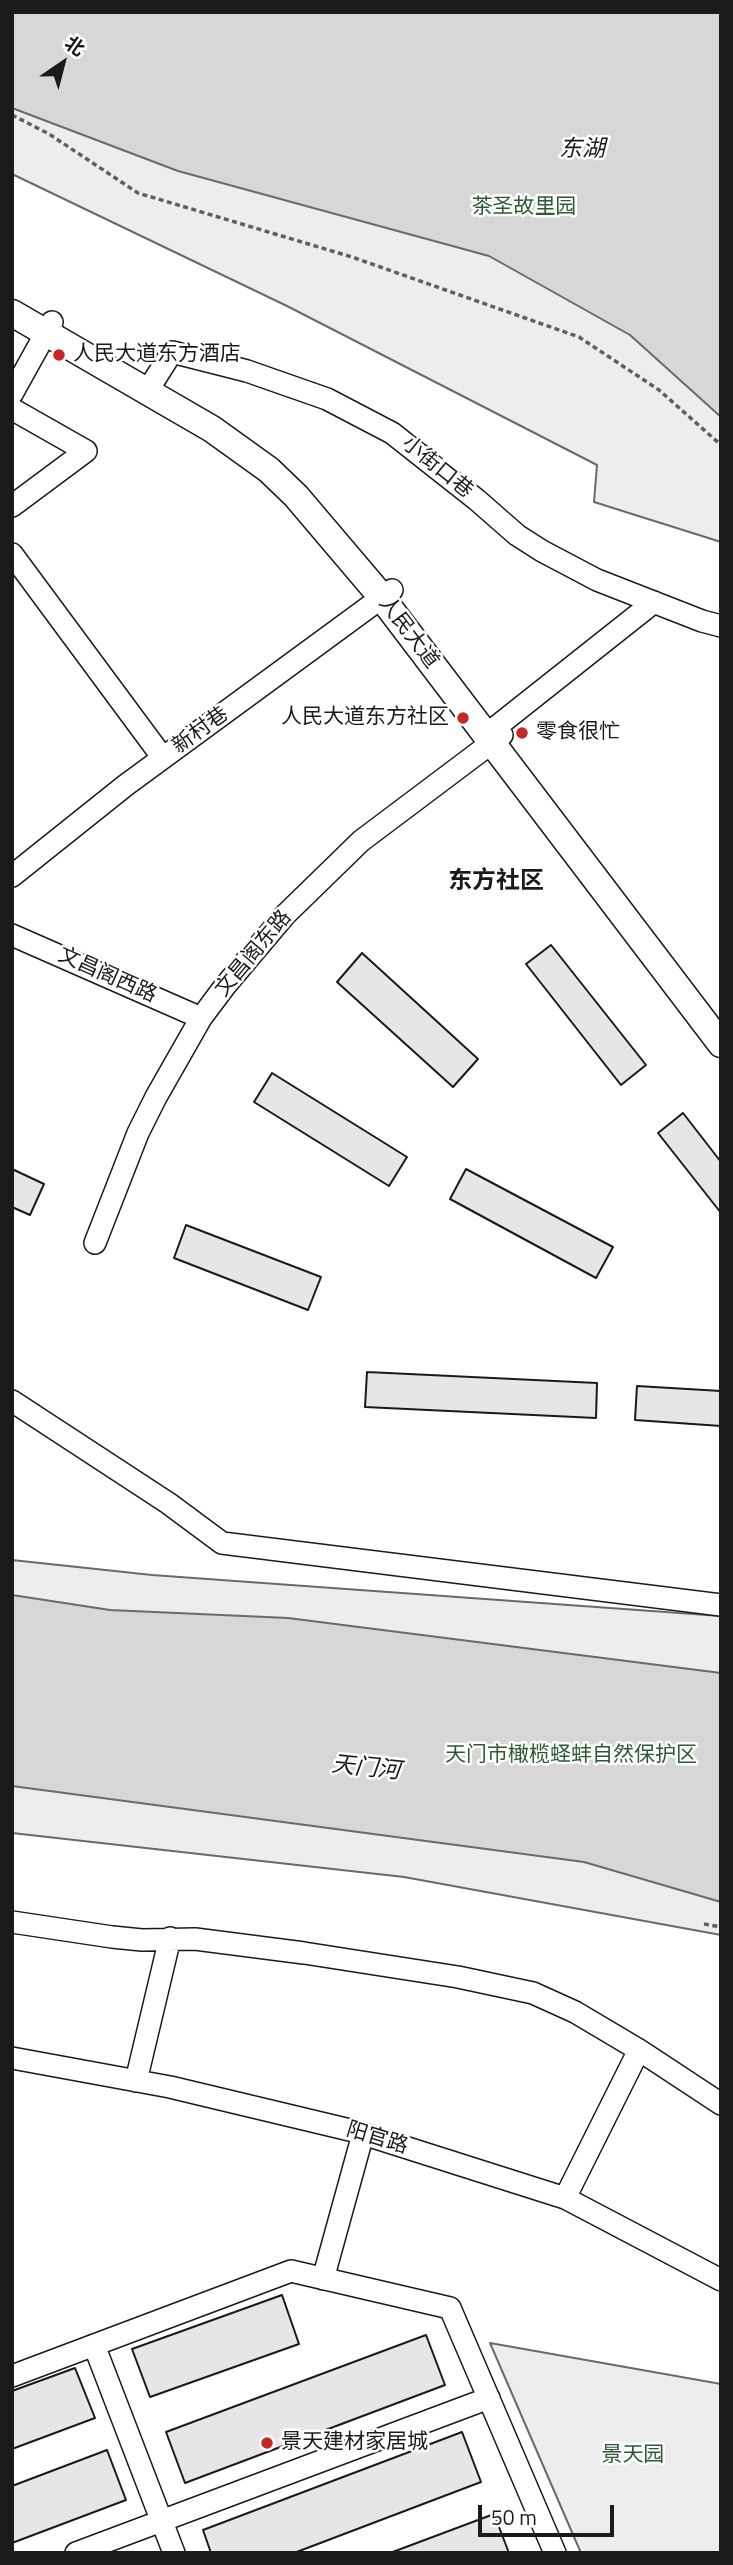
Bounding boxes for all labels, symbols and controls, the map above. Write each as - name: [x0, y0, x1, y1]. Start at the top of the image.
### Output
- north arrow: [28, 28, 98, 98]
- text: 北: [59, 28, 91, 63]
- water label: 东湖: [559, 136, 605, 164]
- park label: 茶圣故里园: [472, 195, 576, 221]
- place label: 人民大道东方酒店: [73, 342, 241, 368]
- marker: 人民大道东方酒店: [51, 347, 67, 363]
- street label: 小街口巷: [396, 432, 478, 504]
- street label: 人民大道: [373, 592, 443, 674]
- street label: 新村巷: [168, 702, 234, 760]
- place label: 人民大道东方社区: [281, 705, 449, 731]
- marker: 人民大道东方社区: [455, 710, 471, 726]
- place label: 零食很忙: [536, 720, 620, 746]
- marker: 零食很忙: [514, 725, 530, 741]
- district label: 东方社区: [448, 868, 544, 896]
- street label: 文昌阁东路: [211, 906, 297, 1002]
- street label: 文昌阁西路: [54, 943, 160, 1009]
- park label: 天门市橄榄蛏蚌自然保护区: [445, 1743, 697, 1769]
- water label: 天门河: [330, 1752, 402, 1786]
- street label: 阳官路: [343, 2118, 411, 2160]
- place label: 景天建材家居城: [281, 2430, 428, 2456]
- marker: 景天建材家居城: [259, 2435, 275, 2451]
- park label: 景天园: [602, 2443, 664, 2469]
- scale bar: [481, 2492, 618, 2536]
- text: 50 m: [491, 2501, 537, 2533]

